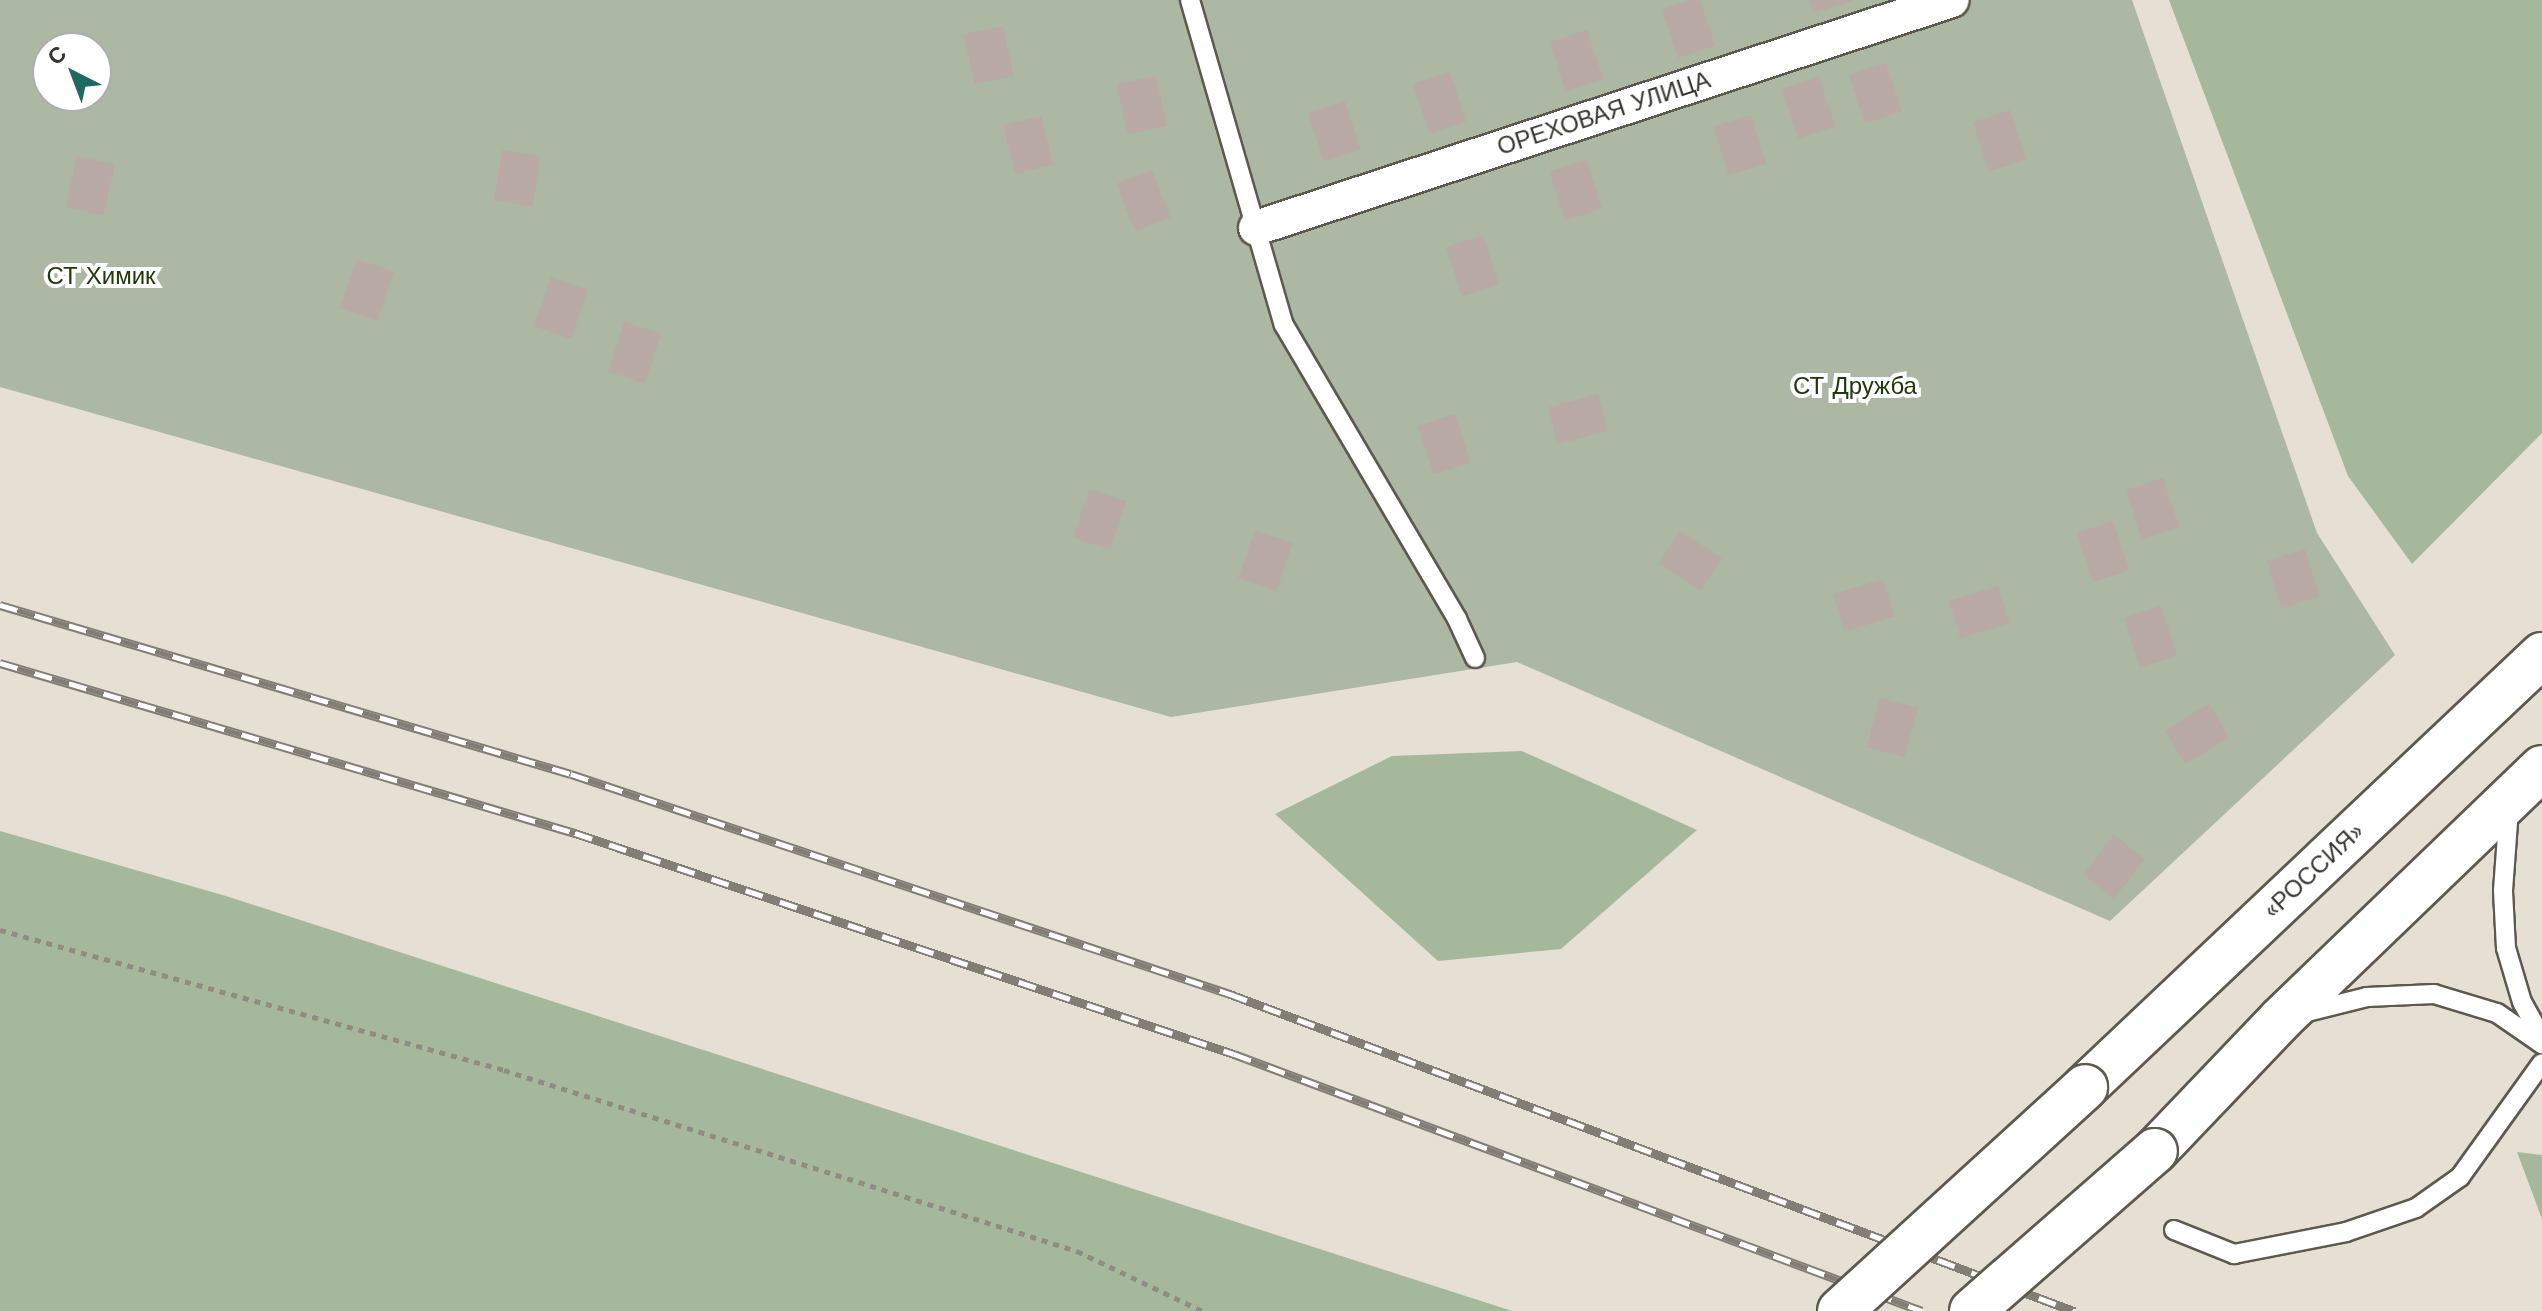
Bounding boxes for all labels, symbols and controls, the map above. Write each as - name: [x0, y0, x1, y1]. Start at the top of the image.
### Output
- north arrow: [32, 32, 112, 112]
- text: С: [43, 41, 71, 70]
- street label: ОРЕХОВАЯ УЛИЦА: [1494, 66, 1714, 162]
- park label: СТ Химик: [46, 263, 156, 291]
- park label: СТ Дружба: [1793, 373, 1917, 401]
- street label: «РОССИЯ»: [2258, 817, 2370, 925]

